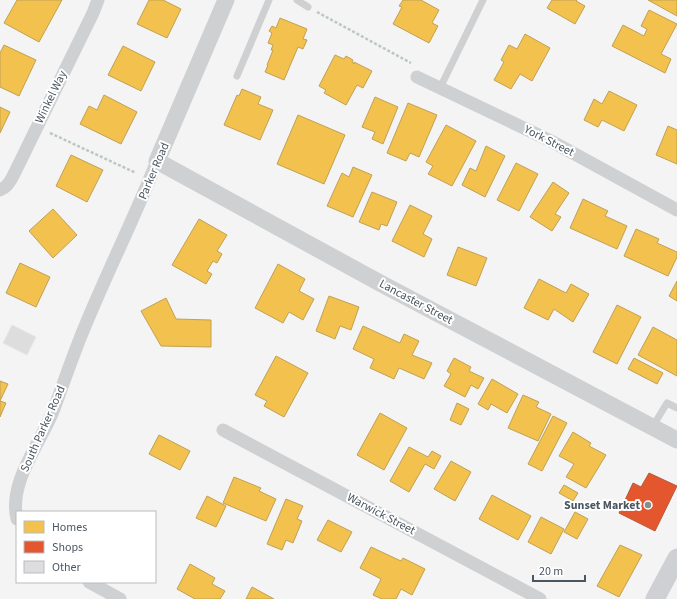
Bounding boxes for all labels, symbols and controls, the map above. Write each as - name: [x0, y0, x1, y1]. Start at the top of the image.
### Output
- street label: Winkel Way: [31, 67, 71, 126]
- street label: York Street: [520, 121, 577, 161]
- street label: Parker Road: [134, 140, 174, 202]
- street label: Lancaster Street: [376, 275, 456, 329]
- street label: South Parker Road: [16, 383, 70, 475]
- street label: Warwick Street: [344, 489, 418, 539]
- place label: Sunset Market: [564, 497, 640, 514]
- marker: Sunset Market: [643, 500, 653, 510]
- legend: [16, 511, 156, 583]
- text: Homes: [52, 519, 87, 536]
- text: Shops: [52, 539, 83, 556]
- scale bar: [533, 557, 585, 583]
- text: Other: [52, 559, 82, 576]
- text: 20 m: [539, 563, 563, 580]

